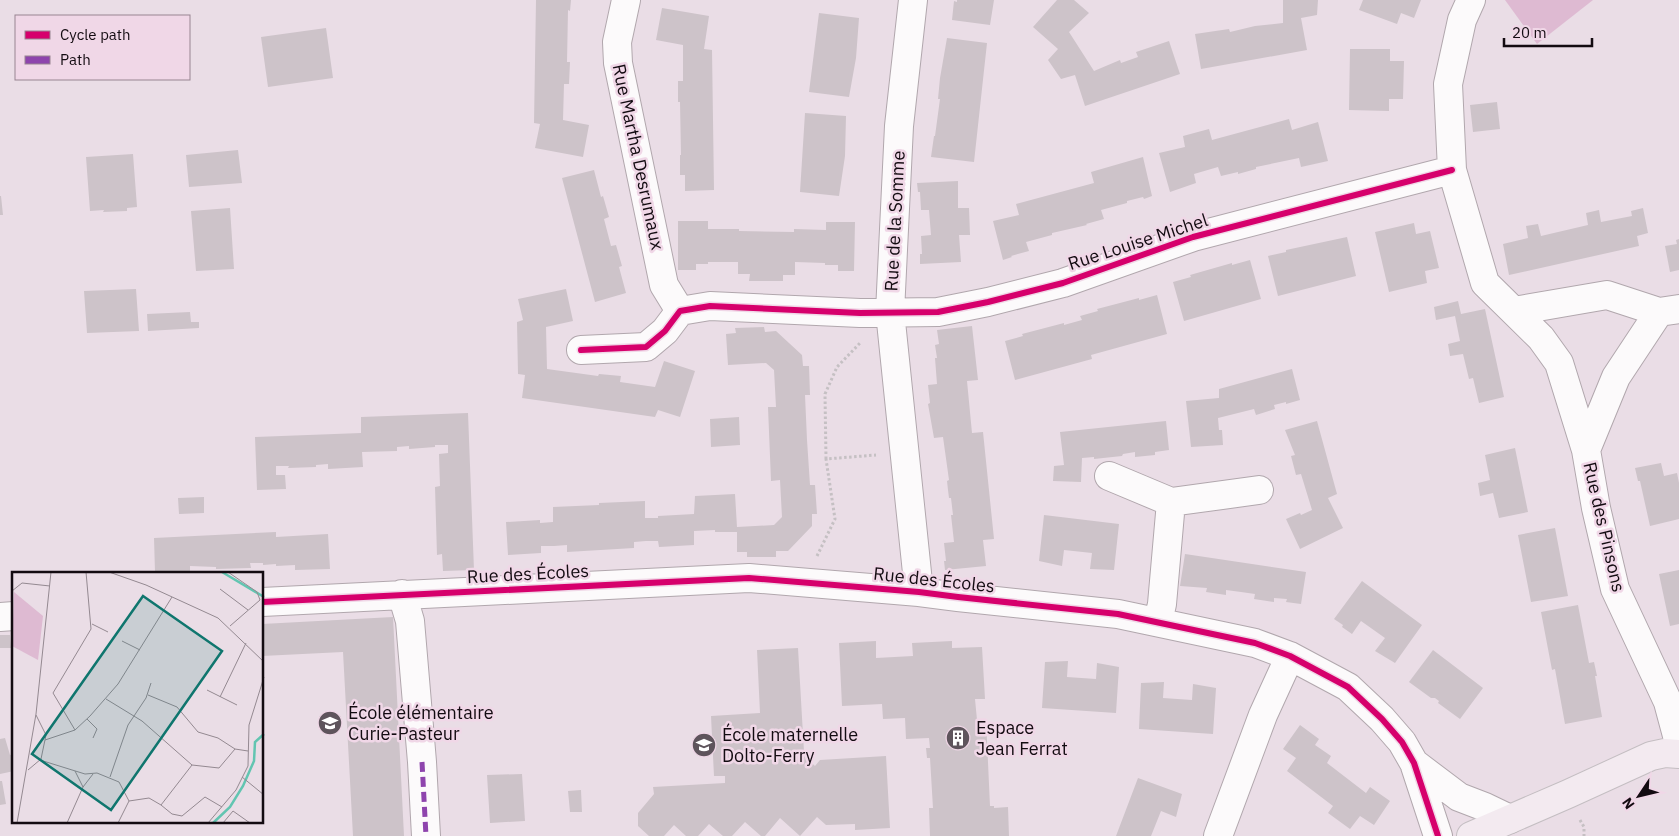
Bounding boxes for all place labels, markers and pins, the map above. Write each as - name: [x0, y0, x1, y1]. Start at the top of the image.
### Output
- place label: École élémentaire Curie-Pasteur: [348, 701, 494, 745]
- school or university icon: École élémentaire Curie-Pasteur: [317, 710, 343, 736]
- place label: Espace Jean Ferrat: [976, 716, 1068, 760]
- place label: École maternelle Dolto-Ferry: [722, 723, 858, 767]
- building icon: Espace Jean Ferrat: [945, 725, 971, 751]
- school or university icon: École maternelle Dolto-Ferry: [691, 732, 717, 758]

